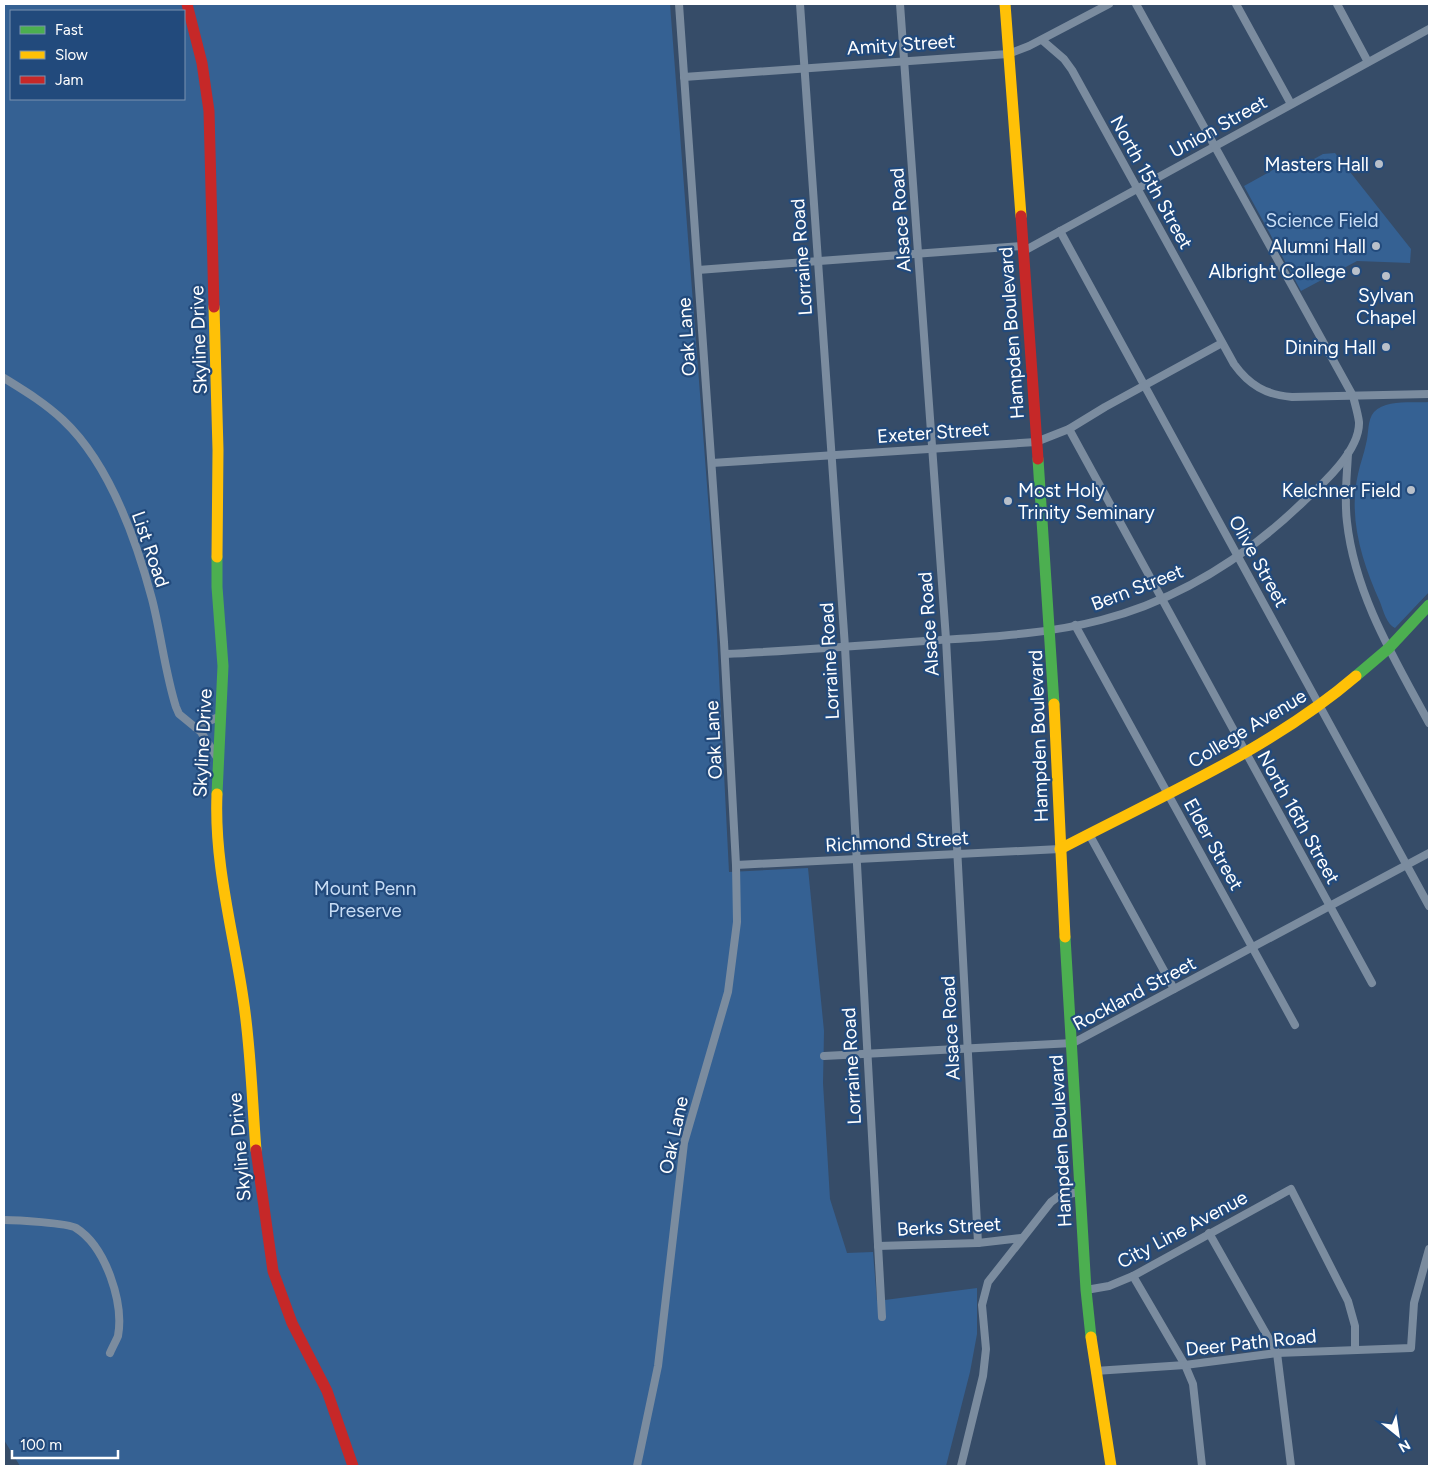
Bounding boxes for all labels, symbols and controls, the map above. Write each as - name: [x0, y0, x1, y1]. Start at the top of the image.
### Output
- legend: [10, 10, 185, 100]
- text: Fast: [55, 21, 84, 39]
- street label: Amity Street: [846, 29, 956, 60]
- text: Slow: [55, 46, 88, 64]
- text: Jam: [55, 71, 83, 89]
- street label: Union Street: [1165, 90, 1271, 163]
- street label: North 15th Street: [1105, 111, 1198, 253]
- place label: Masters Hall: [1265, 153, 1369, 176]
- marker: Masters Hall: [1373, 158, 1385, 170]
- street label: Alsace Road: [885, 167, 916, 273]
- street label: Lorraine Road: [786, 198, 817, 316]
- park label: Science Field: [1265, 209, 1379, 232]
- place label: Alumni Hall: [1270, 235, 1366, 258]
- marker: Alumni Hall: [1370, 240, 1382, 252]
- street label: Hampden Boulevard: [994, 246, 1029, 420]
- place label: Albright College: [1208, 260, 1346, 283]
- marker: Albright College: [1350, 265, 1362, 277]
- marker: Sylvan Chapel: [1380, 270, 1392, 282]
- place label: Sylvan Chapel: [1356, 284, 1416, 329]
- street label: Skyline Drive: [185, 285, 212, 395]
- street label: Oak Lane: [672, 297, 701, 377]
- place label: Dining Hall: [1285, 336, 1376, 359]
- marker: Dining Hall: [1380, 341, 1392, 353]
- street label: Exeter Street: [876, 417, 990, 448]
- place label: Most Holy Trinity Seminary: [1018, 479, 1155, 524]
- place label: Kelchner Field: [1282, 479, 1401, 502]
- marker: Kelchner Field: [1405, 484, 1417, 496]
- marker: Most Holy Trinity Seminary: [1002, 495, 1014, 507]
- street label: List Road: [127, 508, 174, 590]
- street label: Olive Street: [1224, 511, 1293, 611]
- street label: Bern Street: [1088, 559, 1187, 616]
- street label: Alsace Road: [913, 571, 944, 677]
- street label: Lorraine Road: [815, 602, 844, 720]
- street label: Hampden Boulevard: [1024, 649, 1053, 823]
- street label: College Avenue: [1184, 684, 1311, 773]
- street label: Skyline Drive: [188, 688, 217, 798]
- street label: Oak Lane: [700, 700, 727, 780]
- street label: North 16th Street: [1252, 747, 1345, 888]
- street label: Elder Street: [1179, 794, 1248, 894]
- street label: Richmond Street: [825, 826, 970, 857]
- park label: Mount Penn Preserve: [314, 877, 416, 922]
- street label: Rockland Street: [1069, 951, 1200, 1036]
- street label: Alsace Road: [936, 975, 965, 1081]
- street label: Lorraine Road: [837, 1007, 866, 1125]
- street label: Hampden Boulevard: [1044, 1054, 1077, 1228]
- street label: Skyline Drive: [223, 1092, 256, 1202]
- street label: Oak Lane: [654, 1094, 693, 1176]
- street label: City Line Avenue: [1113, 1185, 1251, 1273]
- street label: Berks Street: [896, 1212, 1002, 1241]
- street label: Deer Path Road: [1184, 1324, 1318, 1361]
- north arrow: [1373, 1410, 1423, 1460]
- scale bar: [12, 1428, 119, 1460]
- text: 100 m: [20, 1436, 62, 1454]
- text: N: [1395, 1436, 1413, 1456]

